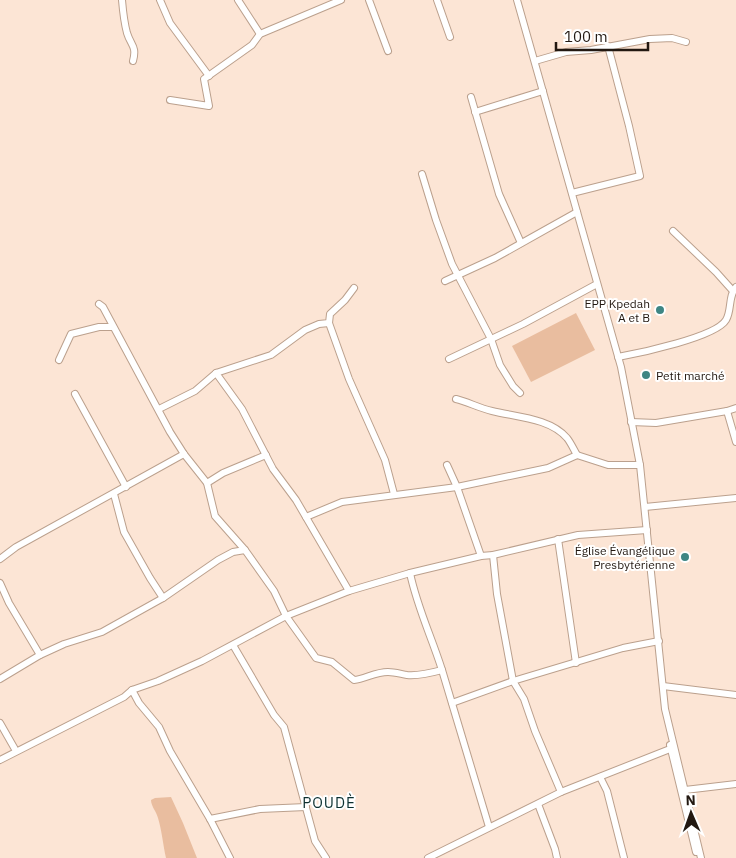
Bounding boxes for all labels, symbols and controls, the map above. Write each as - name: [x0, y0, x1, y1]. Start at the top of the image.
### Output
- scale bar: [556, 20, 648, 52]
- text: 100 m: [564, 27, 608, 46]
- place label: EPP Kpedah A et B: [584, 296, 650, 325]
- marker: EPP Kpedah A et B: [654, 304, 666, 316]
- place label: Petit marché: [656, 368, 725, 383]
- marker: Petit marché: [640, 369, 652, 381]
- place label: Église Évangélique Presbytérienne: [575, 543, 675, 572]
- marker: Église Évangélique Presbytérienne: [679, 551, 691, 563]
- north arrow: [666, 788, 716, 838]
- text: N: [685, 791, 696, 809]
- district label: POUDÈ: [302, 793, 356, 812]

